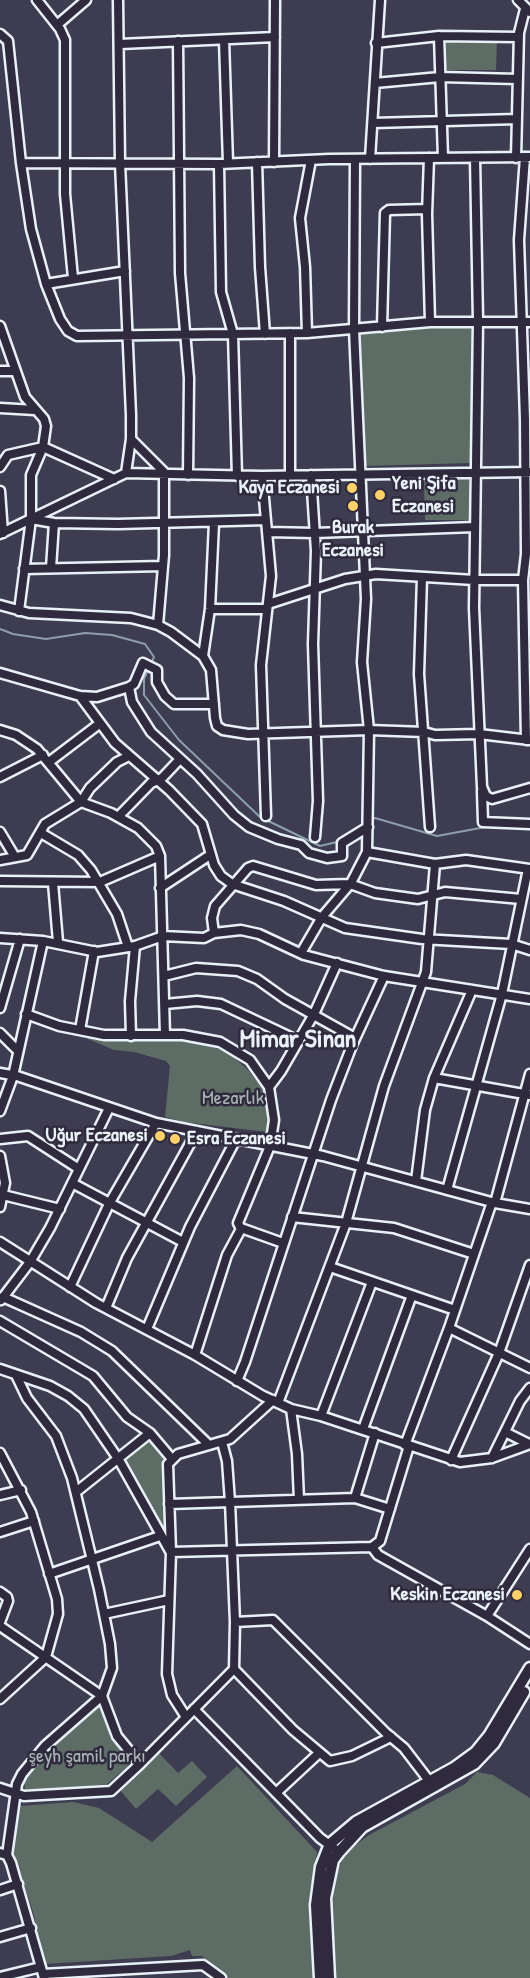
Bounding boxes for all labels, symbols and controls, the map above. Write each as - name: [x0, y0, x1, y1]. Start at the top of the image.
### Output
- place label: Yeni Şifa Eczanesi: [392, 472, 456, 519]
- place label: Kaya Eczanesi: [239, 476, 340, 500]
- marker: Kaya Eczanesi: [345, 481, 359, 495]
- marker: Yeni Şifa Eczanesi: [373, 488, 387, 502]
- marker: Burak Eczanesi: [346, 499, 360, 513]
- place label: Burak Eczanesi: [322, 516, 384, 563]
- district label: Mimar Sinan: [240, 1024, 356, 1056]
- park label: Mezarlık: [202, 1087, 264, 1111]
- place label: Uğur Eczanesi: [46, 1124, 148, 1148]
- place label: Esra Eczanesi: [187, 1127, 286, 1151]
- marker: Uğur Eczanesi: [153, 1129, 167, 1143]
- marker: Esra Eczanesi: [168, 1132, 182, 1146]
- place label: Keskin Eczanesi: [390, 1583, 505, 1607]
- marker: Keskin Eczanesi: [510, 1588, 524, 1602]
- park label: şeyh şamil parkı: [28, 1745, 146, 1769]

